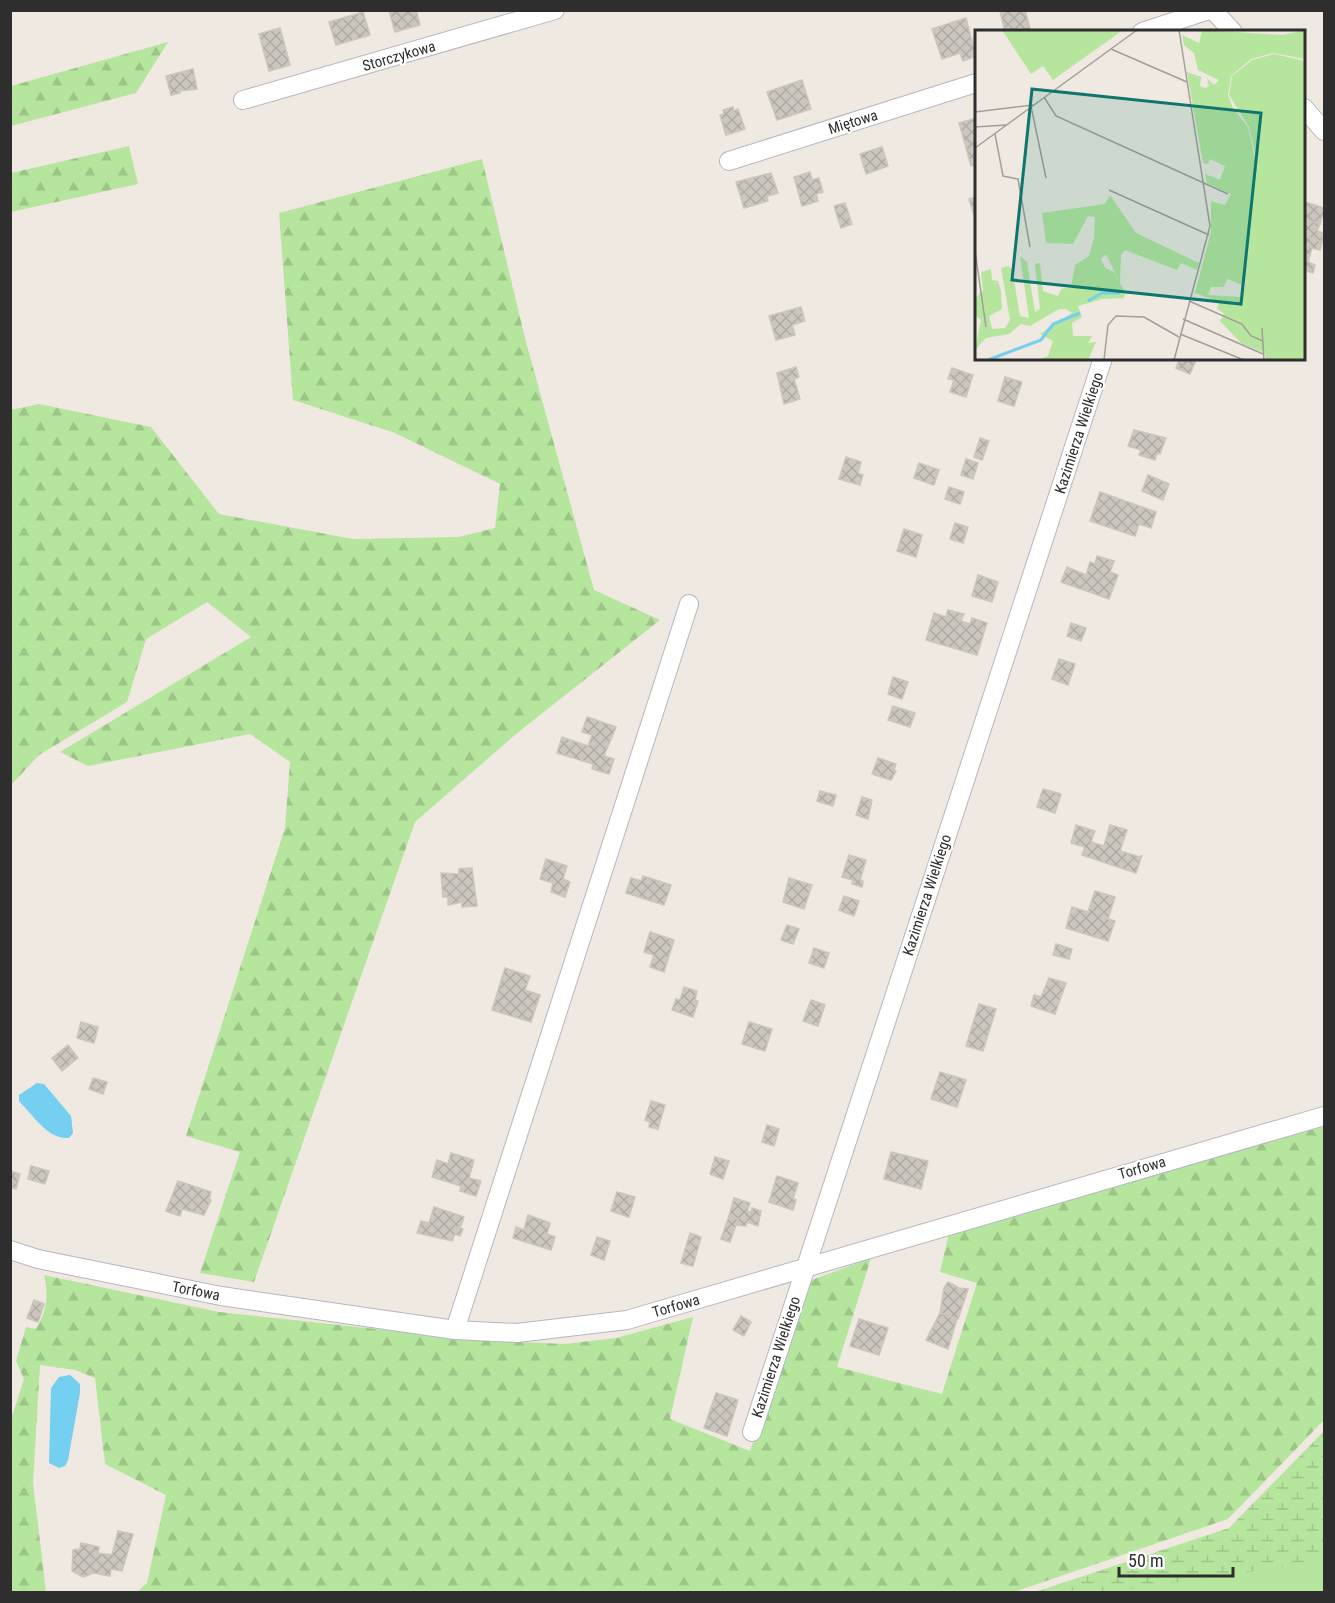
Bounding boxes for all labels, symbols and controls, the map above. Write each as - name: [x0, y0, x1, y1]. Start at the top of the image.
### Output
- inset map: [975, 30, 1305, 360]
- street label: Storczykowa: [360, 37, 438, 75]
- street label: Miętowa: [826, 106, 880, 138]
- street label: Kazimierza Wielkiego: [1051, 370, 1107, 496]
- street label: Kazimierza Wielkiego: [899, 832, 955, 958]
- street label: Torfowa: [1116, 1153, 1168, 1183]
- street label: Torfowa: [170, 1278, 222, 1304]
- street label: Torfowa: [650, 1291, 702, 1321]
- street label: Kazimierza Wielkiego: [748, 1294, 804, 1420]
- scale bar: [1119, 1540, 1233, 1578]
- text: 50 m: [1128, 1550, 1163, 1571]

